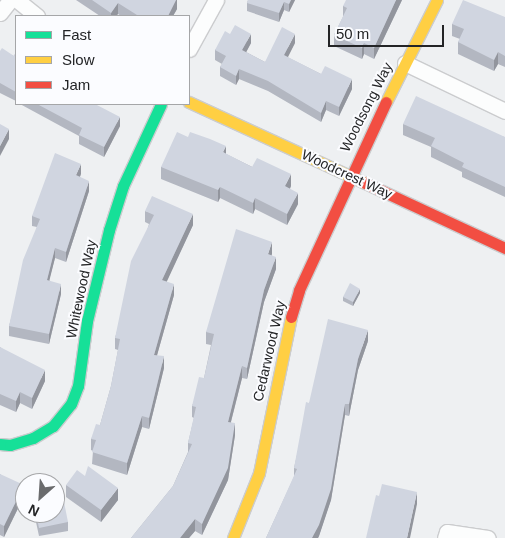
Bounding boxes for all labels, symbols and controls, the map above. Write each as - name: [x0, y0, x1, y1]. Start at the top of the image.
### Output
- legend: [15, 15, 190, 105]
- scale bar: [330, 15, 446, 47]
- text: 50 m: [336, 25, 369, 42]
- text: Fast: [62, 26, 91, 43]
- text: Slow: [62, 51, 95, 68]
- street label: Woodsong Way: [336, 60, 396, 154]
- text: Jam: [62, 76, 90, 93]
- street label: Woodcrest Way: [299, 146, 395, 202]
- street label: Whitewood Way: [62, 238, 100, 340]
- street label: Cedarwood Way: [249, 299, 289, 403]
- north arrow: [15, 473, 65, 523]
- text: N: [26, 501, 42, 520]

